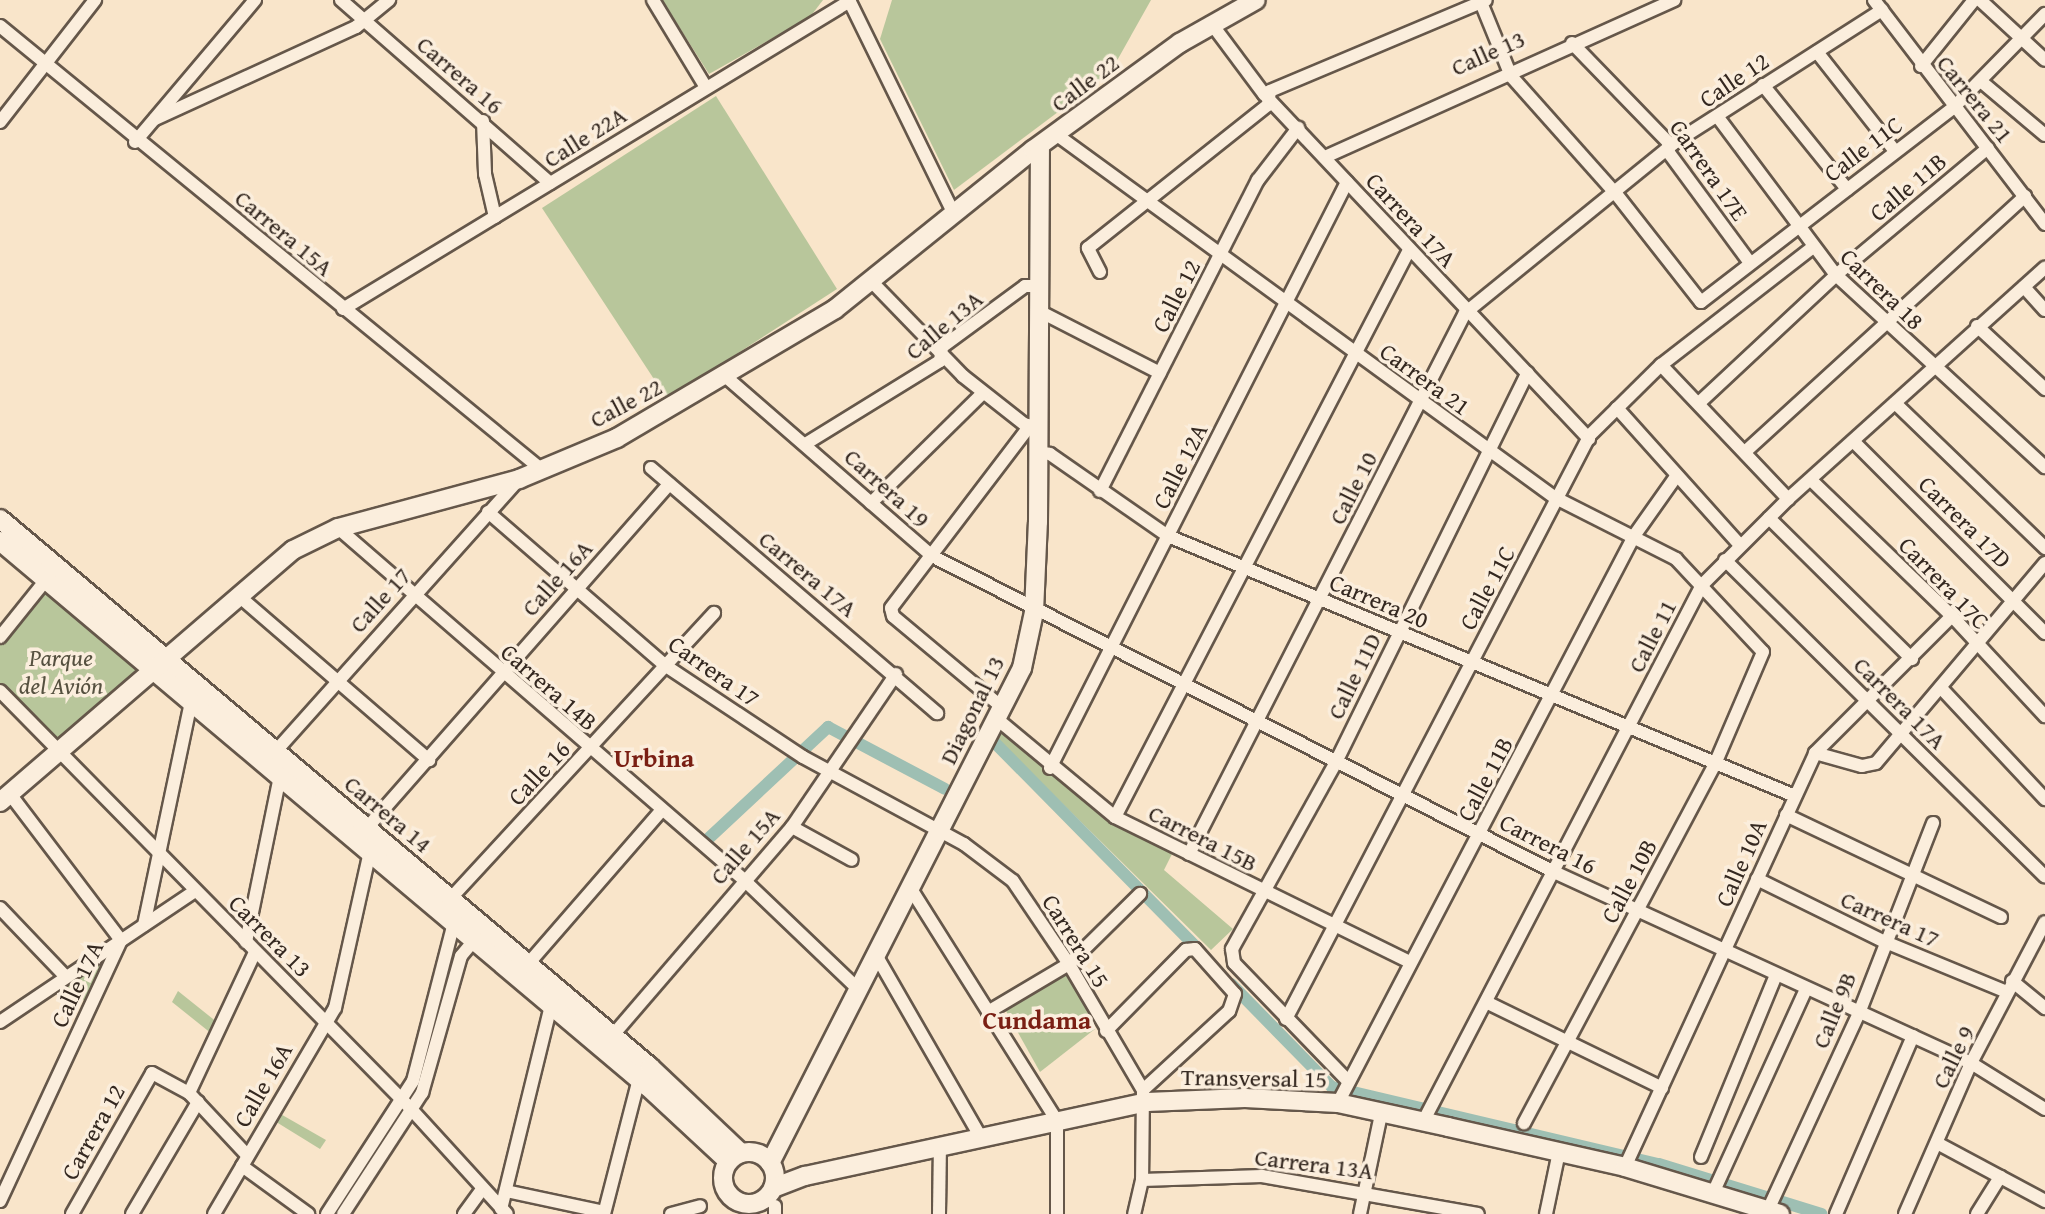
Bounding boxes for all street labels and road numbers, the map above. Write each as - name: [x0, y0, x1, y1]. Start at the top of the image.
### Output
- street label: Calle 13: [1447, 24, 1529, 82]
- street label: Carrera 16: [411, 30, 509, 120]
- street label: Calle 12: [1694, 46, 1774, 114]
- street label: Calle 22: [1045, 48, 1125, 118]
- street label: Carrera 21: [1931, 49, 2019, 149]
- street label: Calle 22A: [538, 100, 632, 174]
- street label: Calle 11C: [1818, 110, 1908, 188]
- street label: Carrera 17E: [1664, 114, 1754, 226]
- street label: Calle 11B: [1864, 147, 1952, 227]
- street label: Carrera 17A: [1360, 167, 1462, 273]
- street label: Carrera 15A: [229, 184, 339, 282]
- street label: Carrera 18: [1834, 242, 1930, 336]
- street label: Calle 12: [1146, 255, 1206, 337]
- street label: Calle 13A: [899, 284, 989, 366]
- street label: Carrera 21: [1374, 337, 1476, 421]
- street label: Calle 22: [585, 372, 667, 434]
- street label: Calle 12A: [1146, 418, 1214, 514]
- street label: Carrera 19: [839, 442, 935, 534]
- street label: Calle 10: [1323, 447, 1383, 529]
- street label: Carrera 17D: [1913, 470, 2017, 574]
- street label: Carrera 17A: [753, 525, 863, 623]
- street label: Carrera 17C: [1893, 531, 1995, 635]
- street label: Calle 16A: [515, 534, 599, 622]
- street label: Calle 11C: [1453, 541, 1521, 635]
- street label: Calle 17: [343, 562, 417, 638]
- street label: Carrera 20: [1325, 567, 1433, 635]
- street label: Calle 11: [1622, 595, 1682, 677]
- street label: Calle 11D: [1321, 628, 1387, 724]
- street label: Carrera 17: [663, 629, 765, 713]
- street label: Carrera 14B: [495, 637, 603, 737]
- street label: Diagonal 13: [933, 651, 1011, 769]
- street label: Carrera 17A: [1848, 651, 1952, 755]
- street label: Calle 11B: [1451, 732, 1519, 826]
- street label: Calle 16: [502, 735, 576, 811]
- street label: Carrera 14: [339, 769, 437, 859]
- street label: Carrera 15B: [1144, 798, 1262, 878]
- street label: Calle 15A: [704, 802, 786, 890]
- street label: Carrera 16: [1495, 807, 1601, 881]
- street label: Calle 10A: [1709, 815, 1773, 911]
- street label: Calle 10B: [1595, 834, 1663, 928]
- street label: Carrera 17: [1836, 885, 1944, 953]
- street label: Carrera 13: [223, 889, 317, 983]
- street label: Carrera 15: [1036, 889, 1116, 993]
- street label: Calle 17A: [44, 936, 110, 1032]
- street label: Calle 9B: [1806, 968, 1862, 1052]
- street label: Calle 9: [1926, 1021, 1980, 1093]
- street label: Calle 16A: [228, 1038, 298, 1132]
- street label: Transversal 15: [1181, 1062, 1327, 1094]
- street label: Carrera 12: [55, 1079, 131, 1185]
- street label: Carrera 13A: [1253, 1142, 1375, 1186]

